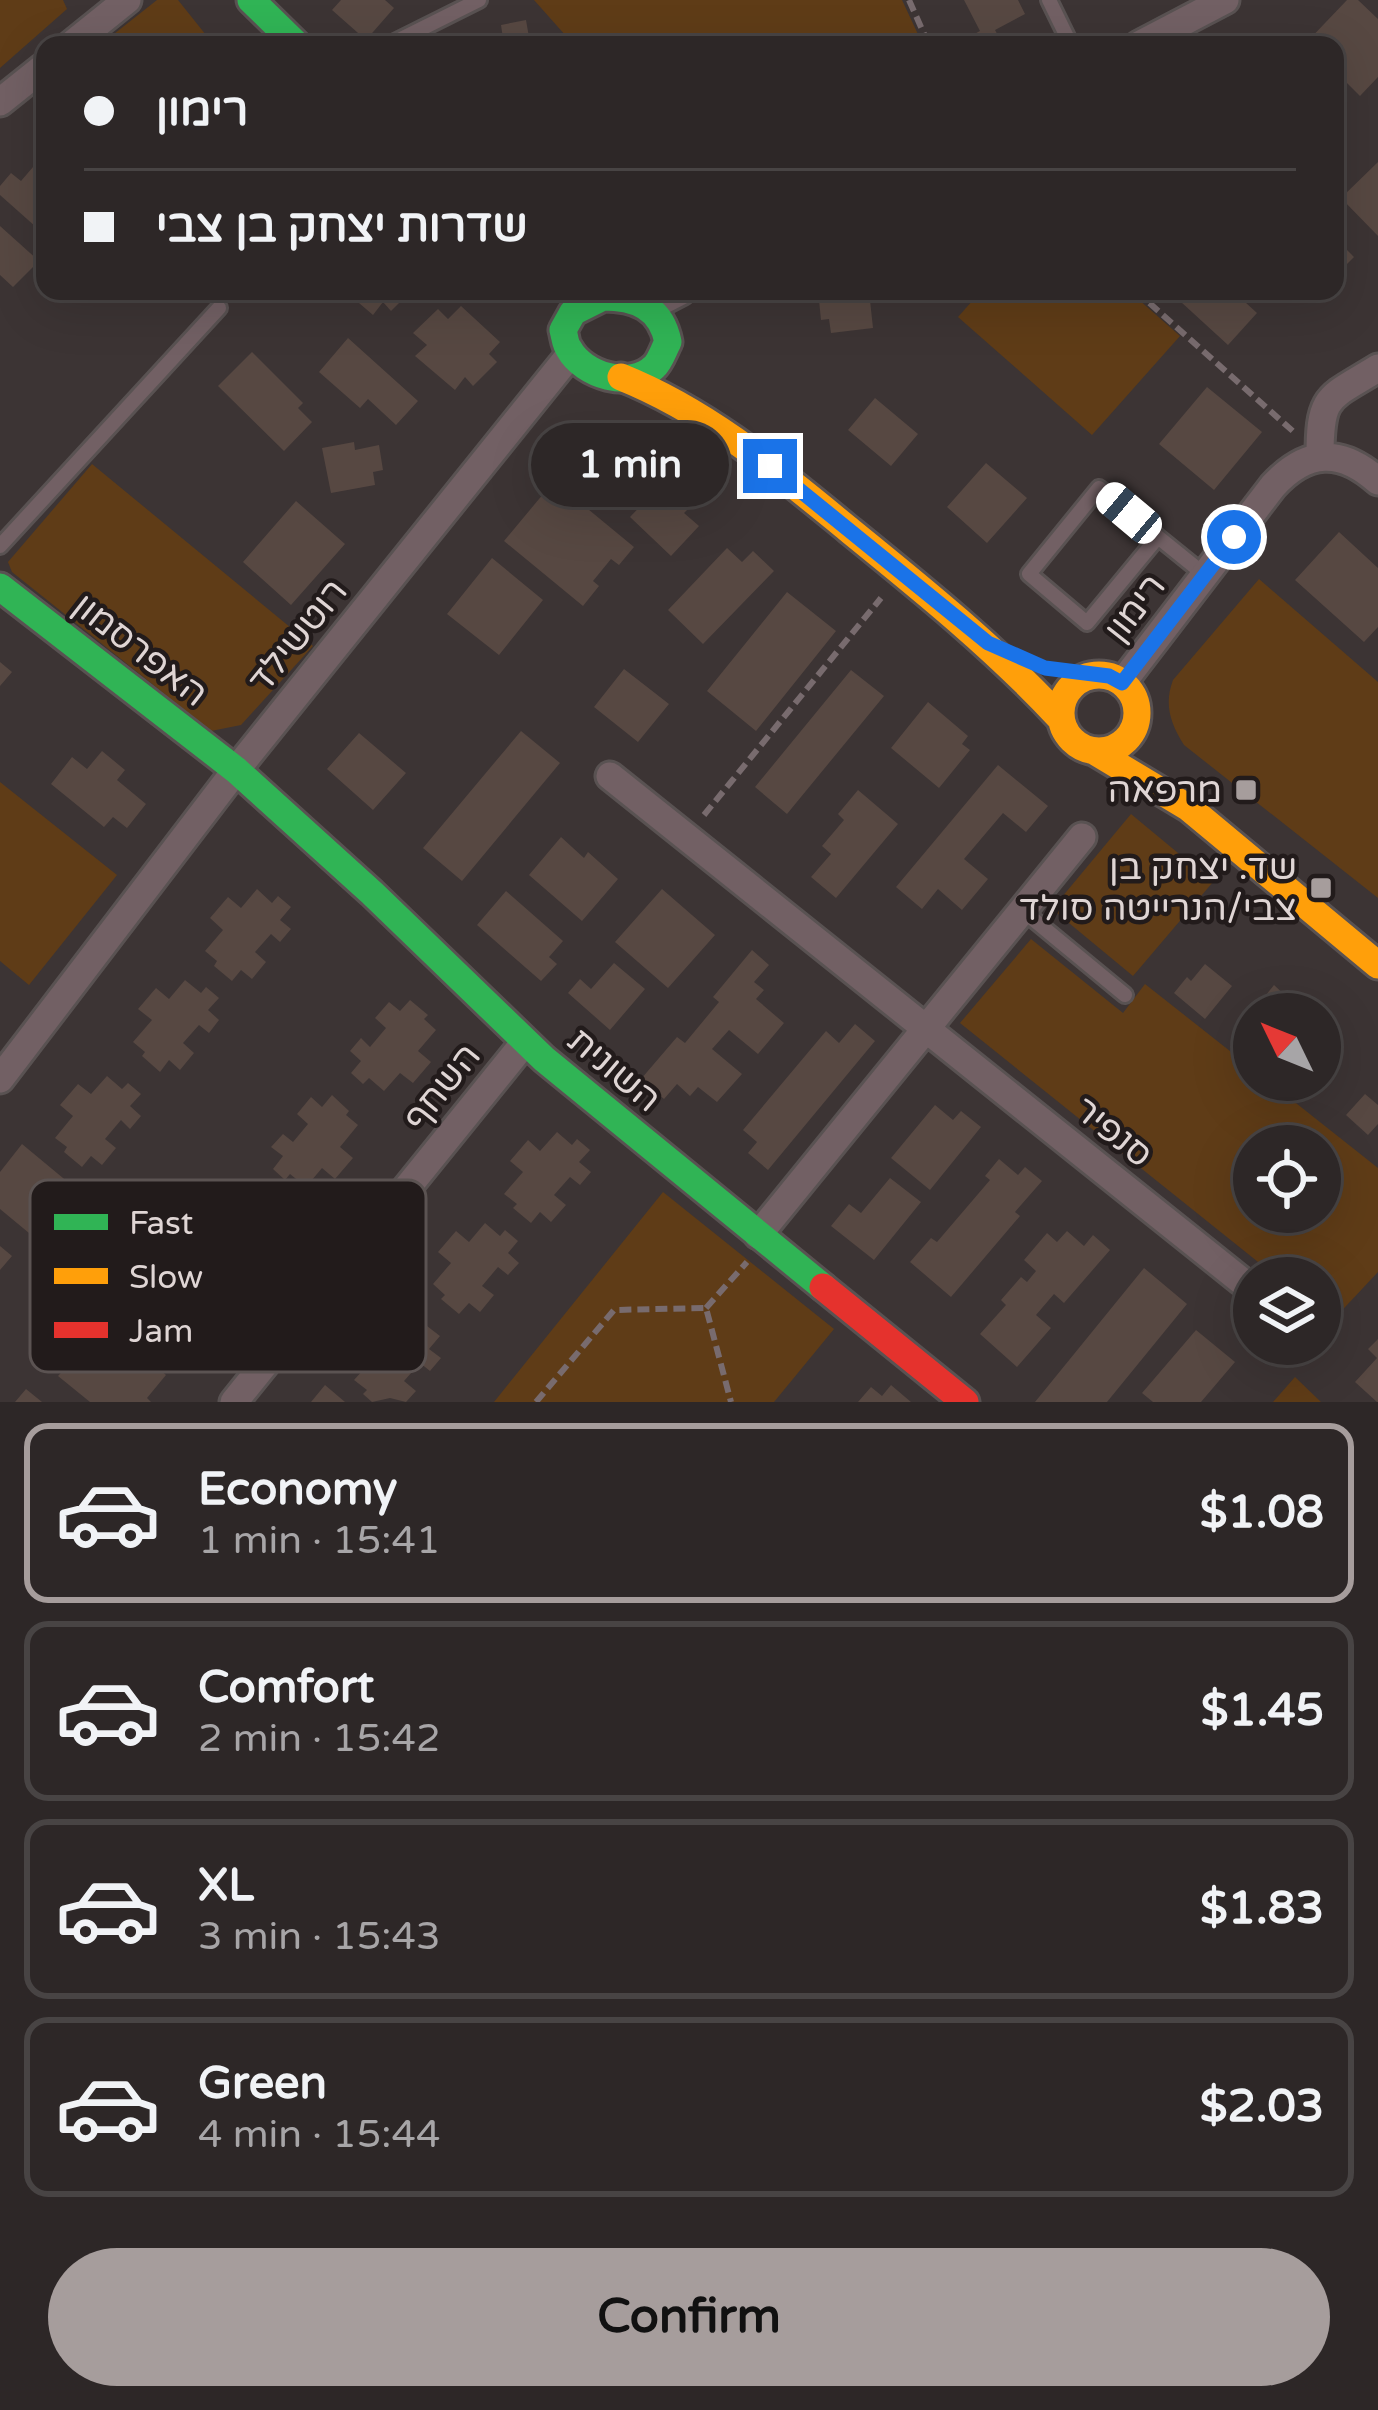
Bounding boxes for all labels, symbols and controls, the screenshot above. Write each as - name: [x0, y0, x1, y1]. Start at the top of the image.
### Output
- text: רימון: [156, 84, 248, 138]
- text: שדרות יצחק בן צבי: [156, 200, 528, 254]
- callout: 1 min: [530, 424, 728, 508]
- route end: [743, 439, 797, 493]
- text: 1 min: [578, 441, 682, 488]
- car: [1090, 476, 1168, 550]
- route start: [1207, 510, 1261, 564]
- street label: רימון: [1095, 566, 1175, 650]
- street label: רוטשילד: [239, 571, 357, 701]
- street label: האפרסמון: [64, 584, 216, 716]
- place label: מרפאה: [1107, 769, 1222, 812]
- marker: מרפאה: [1233, 777, 1259, 803]
- place label: שד. יצחק בן צבי/הנרייטה סולד: [1019, 846, 1297, 930]
- marker: שד. יצחק בן צבי/הנרייטה סולד: [1308, 875, 1334, 901]
- north arrow: [1233, 993, 1341, 1101]
- map controls: [1233, 993, 1341, 1365]
- street label: השונית: [559, 1019, 669, 1121]
- street label: השחף: [394, 1035, 490, 1139]
- street label: סנפיר: [1065, 1088, 1161, 1176]
- button: locate: [1233, 1125, 1341, 1233]
- legend: [30, 1180, 426, 1372]
- text: Fast: [129, 1204, 193, 1243]
- button: layers: [1233, 1257, 1341, 1365]
- text: Slow: [129, 1258, 203, 1297]
- text: Jam: [129, 1312, 193, 1351]
- icon: car: [54, 1459, 162, 1567]
- text: Economy: [198, 1463, 397, 1517]
- text: $1.08: [1200, 1486, 1324, 1540]
- text: 1 min · 15:41: [198, 1517, 440, 1564]
- icon: car: [54, 1657, 162, 1765]
- text: Comfort: [198, 1661, 374, 1715]
- text: $1.45: [1201, 1684, 1324, 1738]
- text: 2 min · 15:42: [198, 1715, 440, 1762]
- icon: car: [54, 1855, 162, 1963]
- text: XL: [198, 1859, 254, 1913]
- text: $1.83: [1200, 1882, 1324, 1936]
- text: 3 min · 15:43: [198, 1913, 440, 1960]
- icon: car: [54, 2053, 162, 2161]
- text: Green: [198, 2057, 327, 2111]
- text: $2.03: [1200, 2080, 1324, 2134]
- text: 4 min · 15:44: [198, 2111, 440, 2158]
- button: Confirm: [48, 2248, 1330, 2386]

